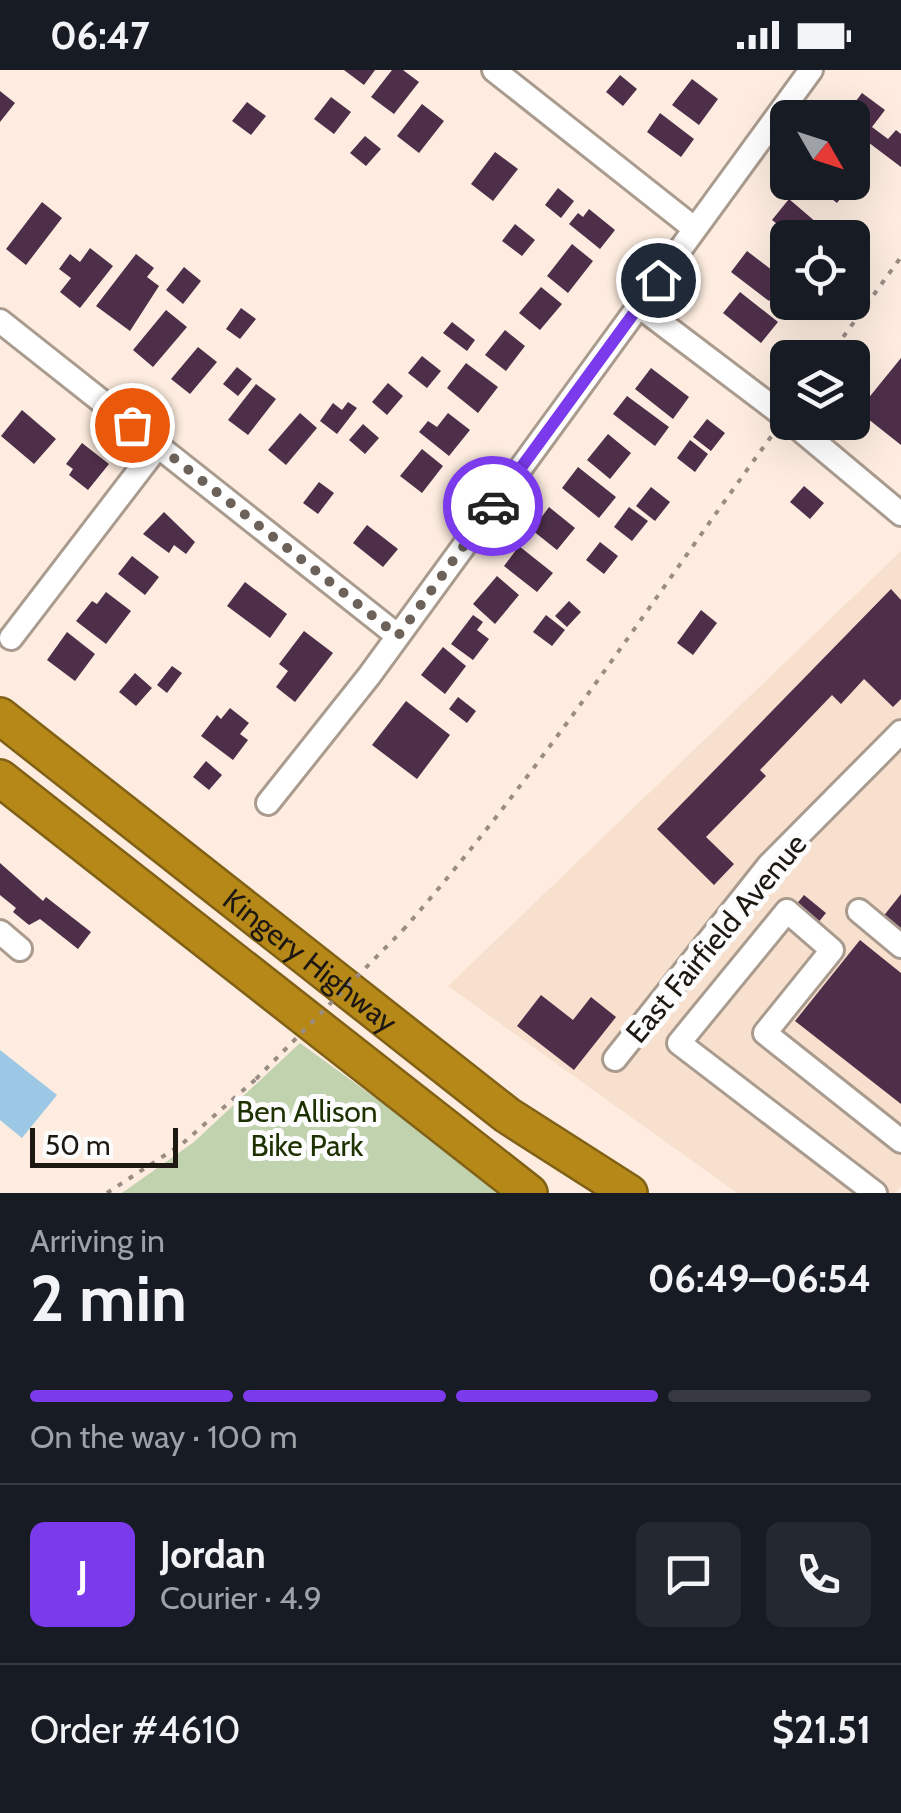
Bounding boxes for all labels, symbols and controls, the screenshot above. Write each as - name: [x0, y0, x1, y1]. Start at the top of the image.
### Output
- text: 06:47: [50, 12, 150, 59]
- north arrow: [770, 100, 870, 200]
- map controls: [770, 100, 870, 440]
- button: locate: [770, 220, 870, 320]
- pin: [616, 238, 701, 323]
- icon: home: [631, 253, 686, 308]
- button: layers: [770, 340, 870, 440]
- pin: [90, 383, 175, 468]
- icon: bag: [105, 398, 160, 453]
- courier: [443, 456, 543, 556]
- icon: car: [466, 479, 521, 534]
- street label: East Fairfield Avenue: [618, 826, 814, 1050]
- street label: Kingery Highway: [216, 880, 405, 1040]
- park label: Ben Allison Bike Park: [236, 1093, 378, 1164]
- scale bar: [30, 1123, 178, 1168]
- text: 50 m: [45, 1128, 111, 1162]
- text: Arriving in: [30, 1221, 165, 1260]
- text: 06:49–06:54: [648, 1255, 871, 1302]
- text: 2 min: [30, 1258, 187, 1337]
- text: On the way · 100 m: [30, 1417, 298, 1456]
- button: chat: [636, 1522, 741, 1627]
- button: phone: [766, 1522, 871, 1627]
- text: Jordan: [160, 1531, 266, 1578]
- text: J: [77, 1551, 88, 1598]
- text: Courier · 4.9: [160, 1578, 322, 1617]
- text: Order #4610: [30, 1706, 241, 1753]
- text: $21.51: [772, 1706, 871, 1753]

